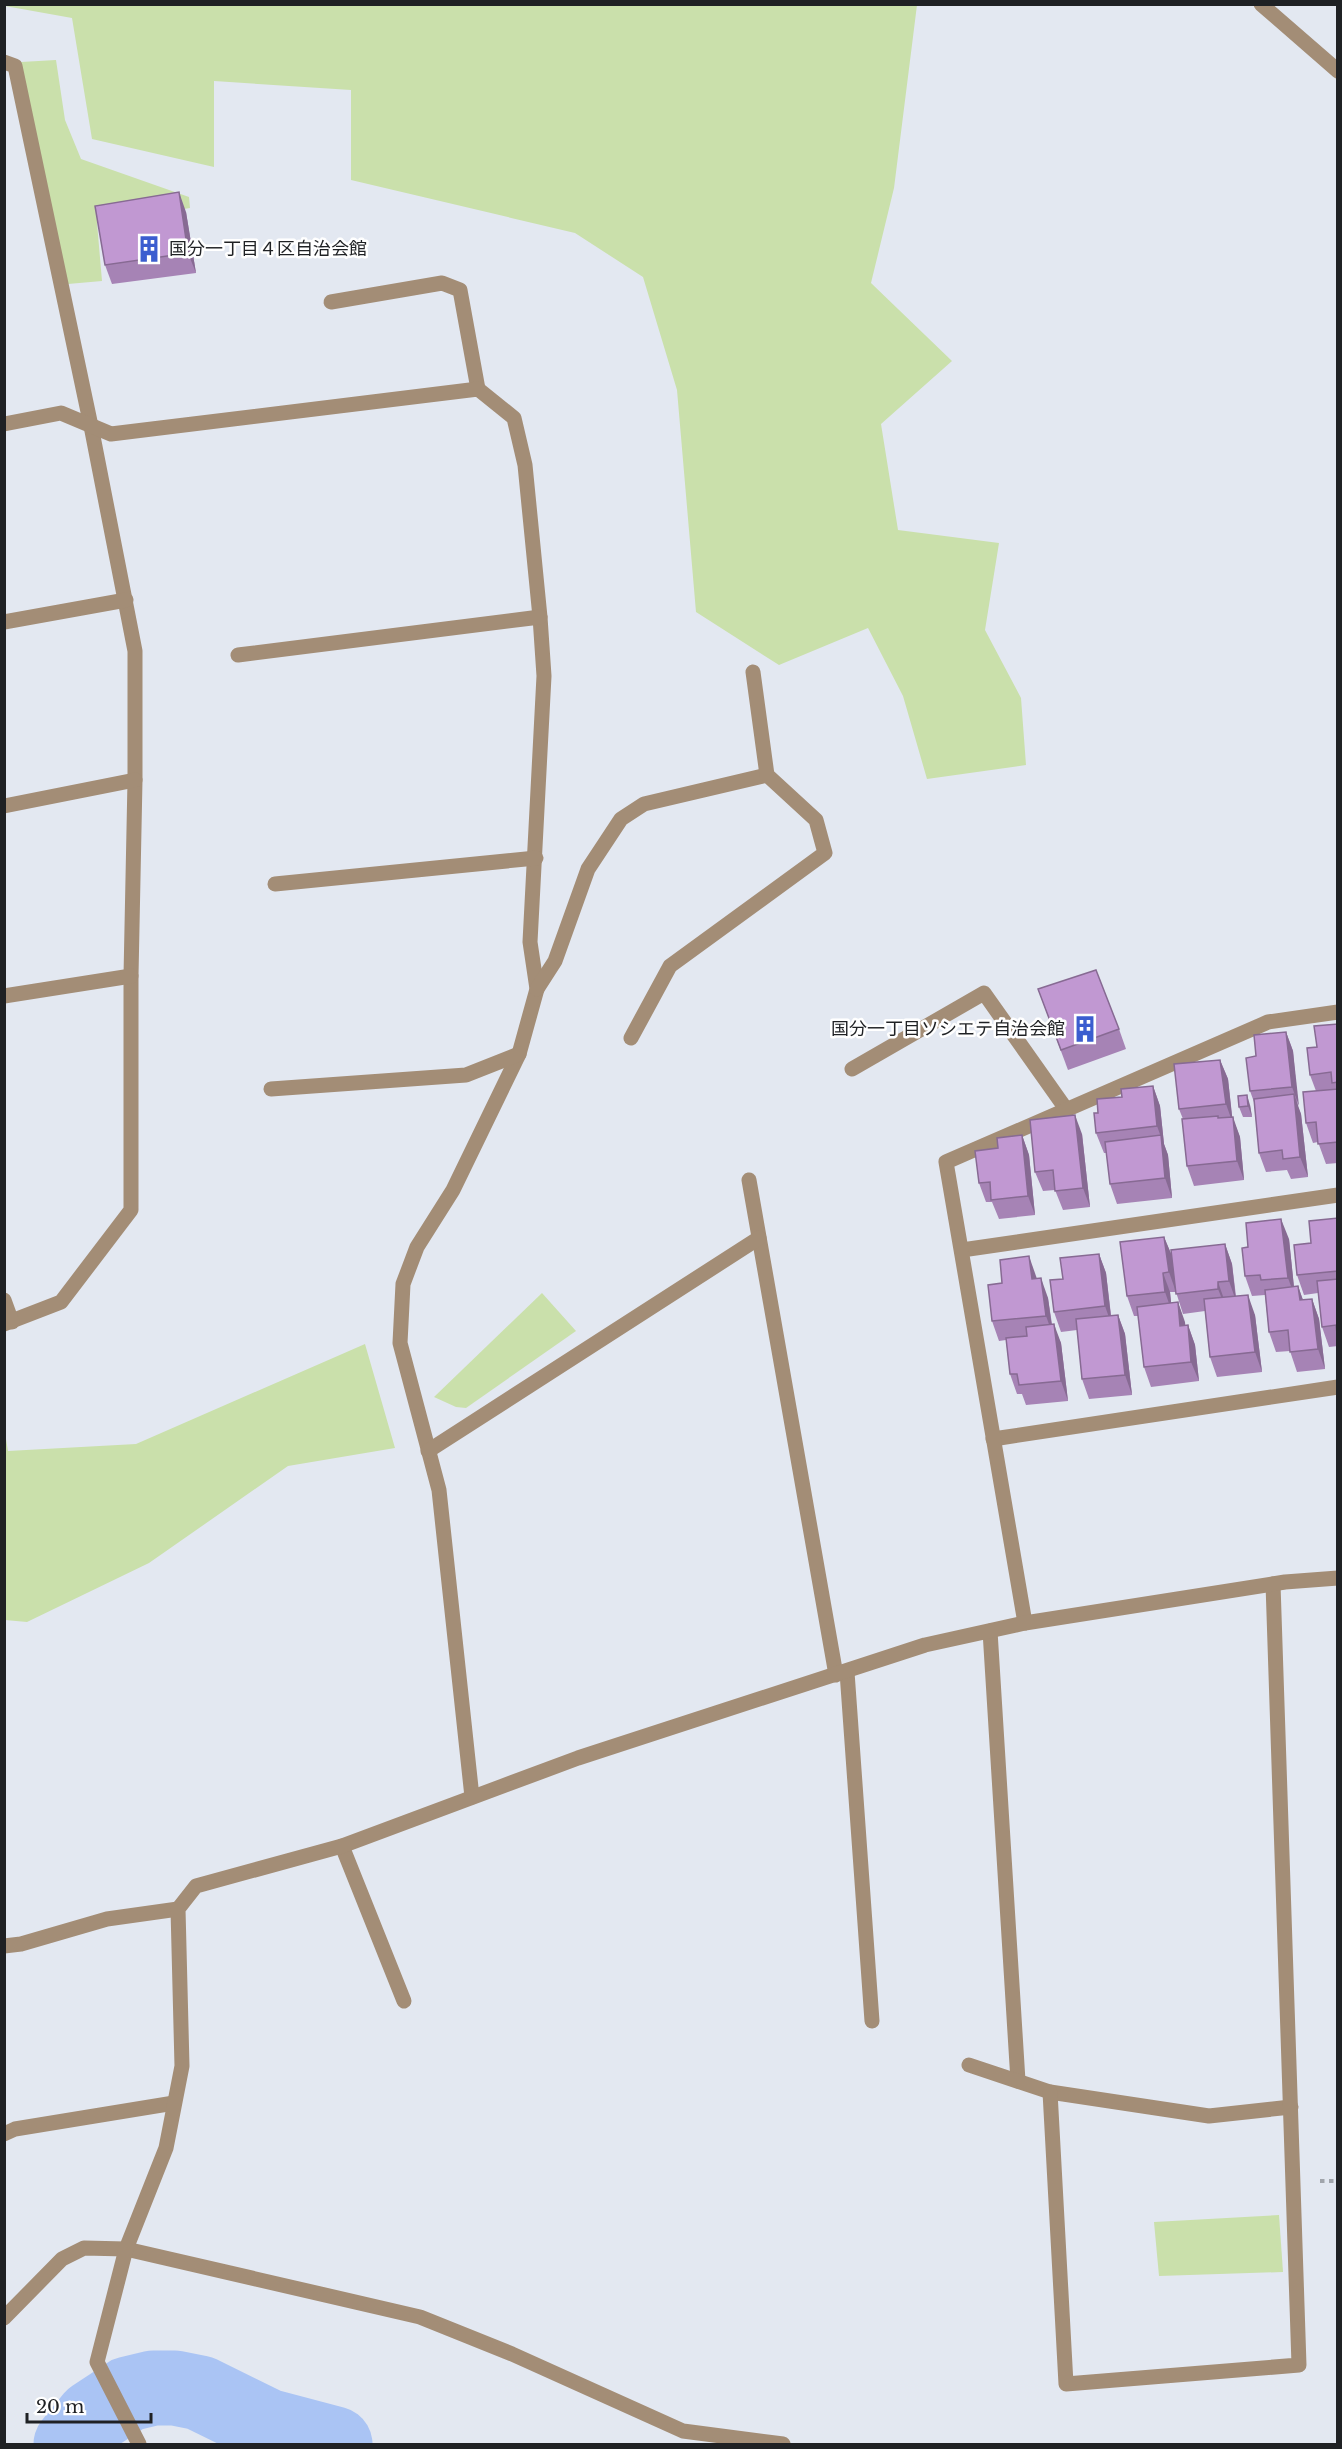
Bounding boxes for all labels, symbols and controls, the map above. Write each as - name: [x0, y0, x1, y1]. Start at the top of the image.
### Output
- building icon: 国分一丁目４区自治会館: [134, 234, 164, 264]
- place label: 国分一丁目４区自治会館: [169, 238, 367, 260]
- building icon: 国分一丁目ソシエテ自治会館: [1070, 1014, 1100, 1044]
- place label: 国分一丁目ソシエテ自治会館: [831, 1018, 1065, 1040]
- scale bar: [27, 2386, 152, 2424]
- text: 20 m: [36, 2396, 84, 2418]

